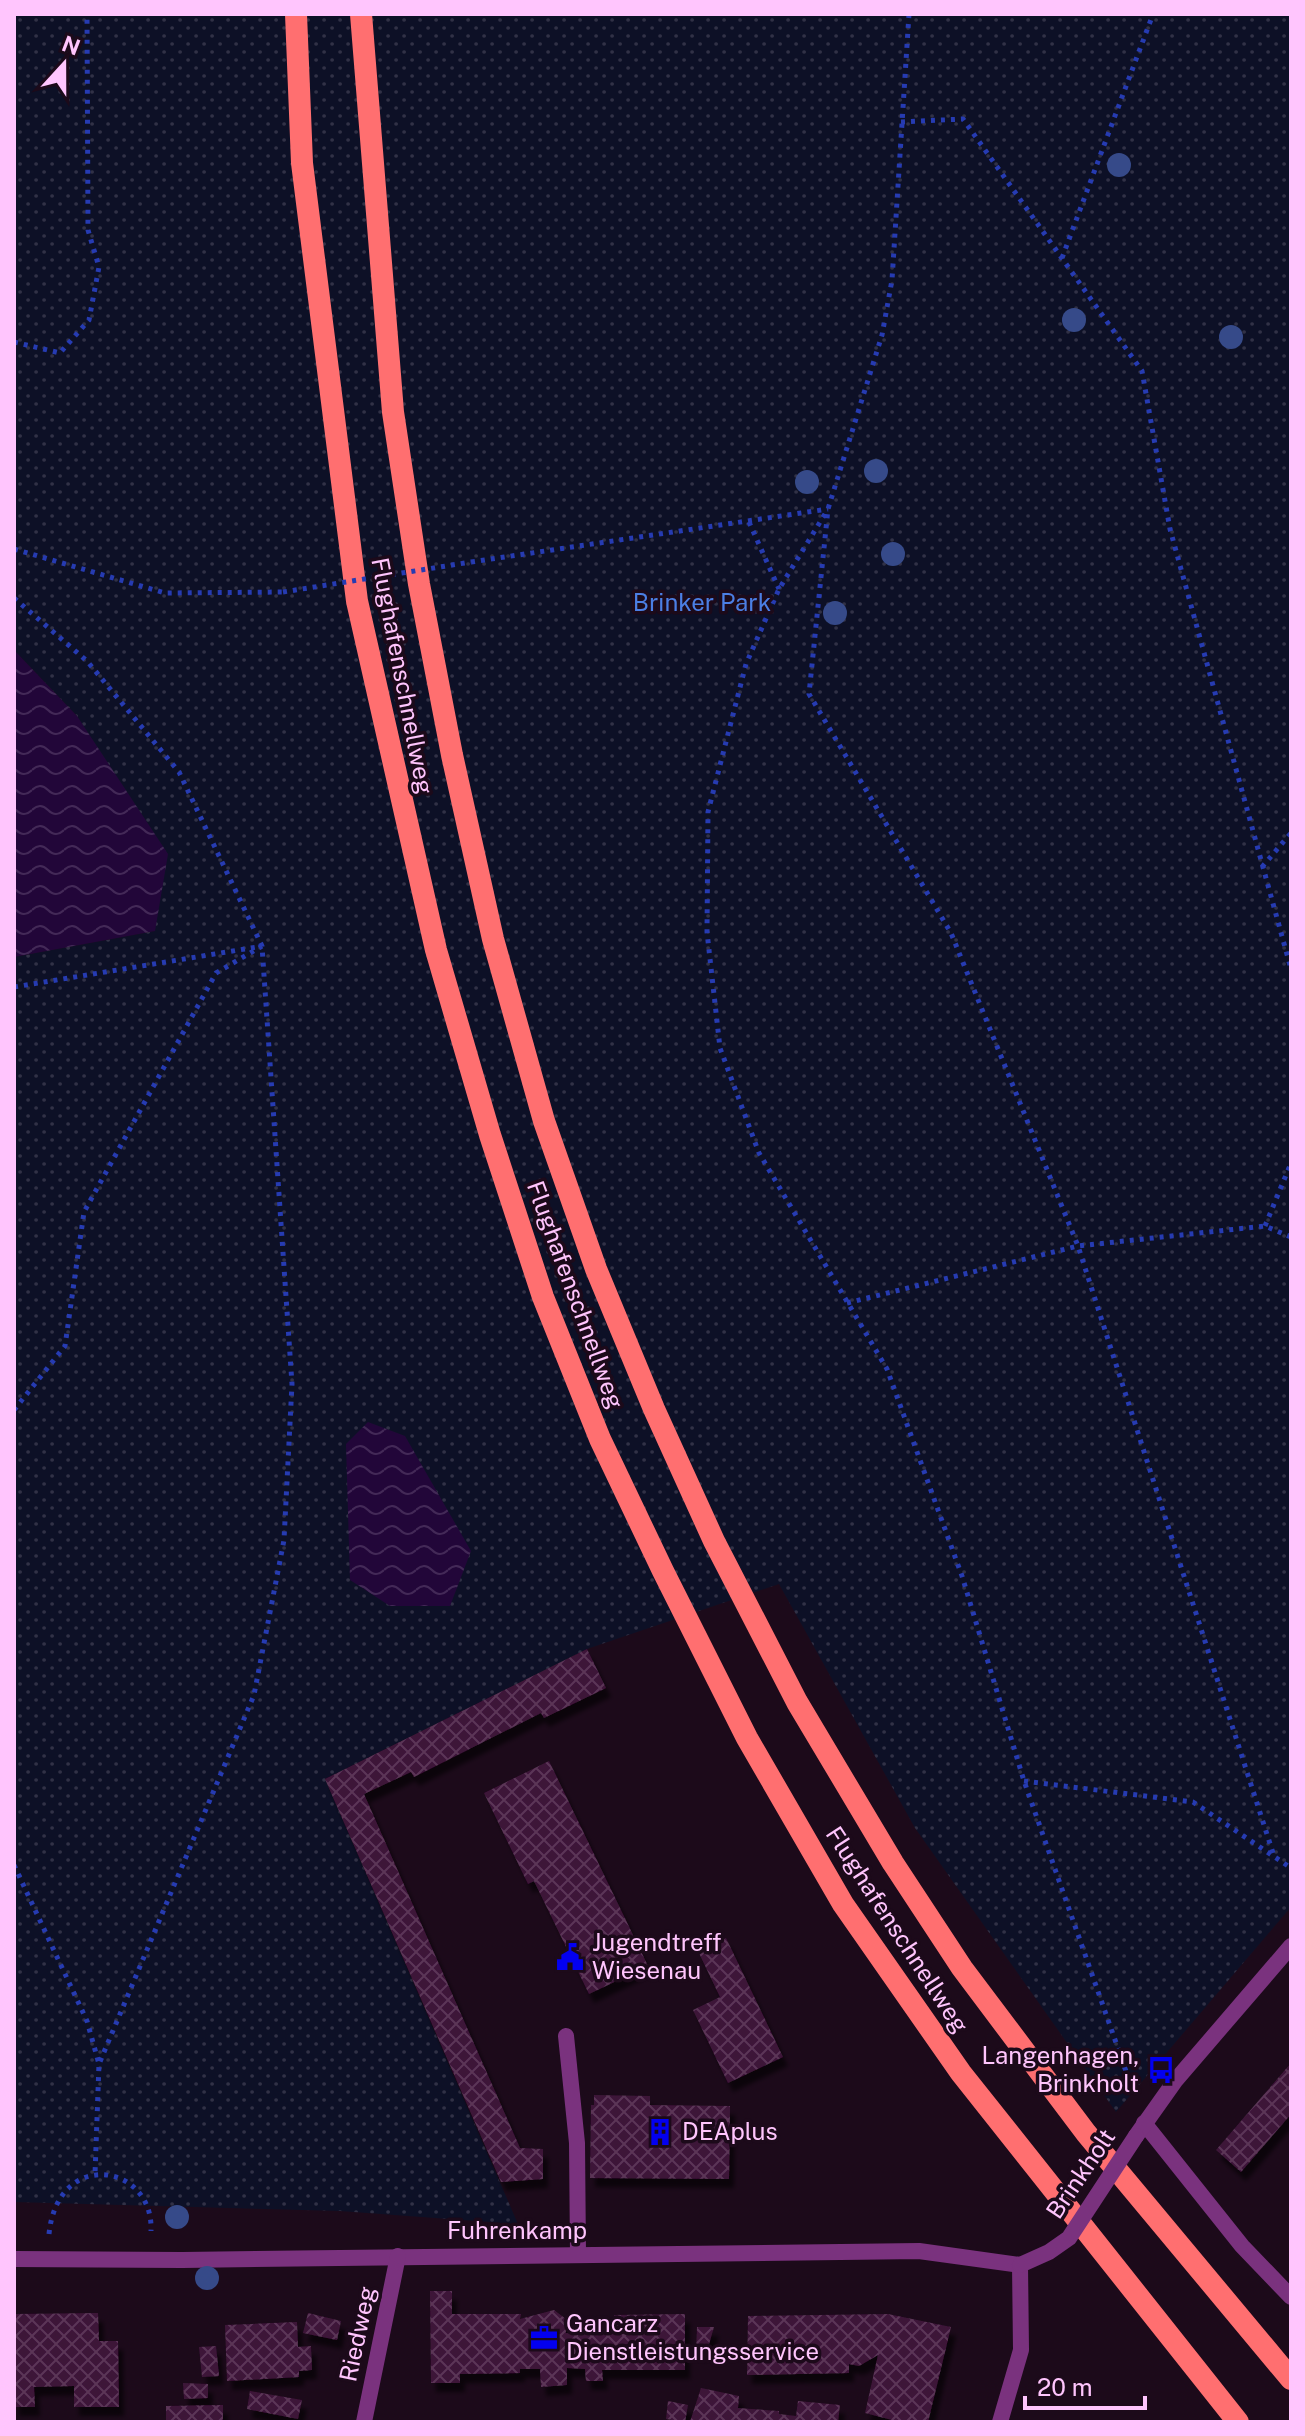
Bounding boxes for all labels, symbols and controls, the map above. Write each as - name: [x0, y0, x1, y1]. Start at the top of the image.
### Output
- north arrow: [24, 24, 104, 104]
- text: N: [58, 30, 84, 61]
- street label: Flughafenschnellweg: [366, 555, 440, 796]
- park label: Brinker Park: [633, 588, 771, 616]
- street label: Flughafenschnellweg: [522, 1177, 630, 1412]
- street label: Flughafenschnellweg: [821, 1821, 975, 2038]
- place label: Jugendtreff Wiesenau: [592, 1928, 722, 1984]
- public building icon: Jugendtreff Wiesenau: [555, 1942, 585, 1972]
- place label: Langenhagen, Brinkholt: [982, 2041, 1139, 2097]
- bus stop icon: Langenhagen, Brinkholt: [1146, 2055, 1176, 2085]
- building icon: DEAplus: [645, 2117, 675, 2147]
- place label: DEAplus: [682, 2117, 778, 2145]
- street label: Brinkholt: [1040, 2123, 1120, 2224]
- street label: Fuhrenkamp: [447, 2216, 587, 2244]
- street label: Riedweg: [333, 2284, 381, 2384]
- place label: Gancarz Dienstleistungsservice: [566, 2309, 819, 2365]
- office icon: Gancarz Dienstleistungsservice: [529, 2323, 559, 2353]
- scale bar: [1025, 2360, 1145, 2410]
- text: 20 m: [1037, 2373, 1093, 2401]

